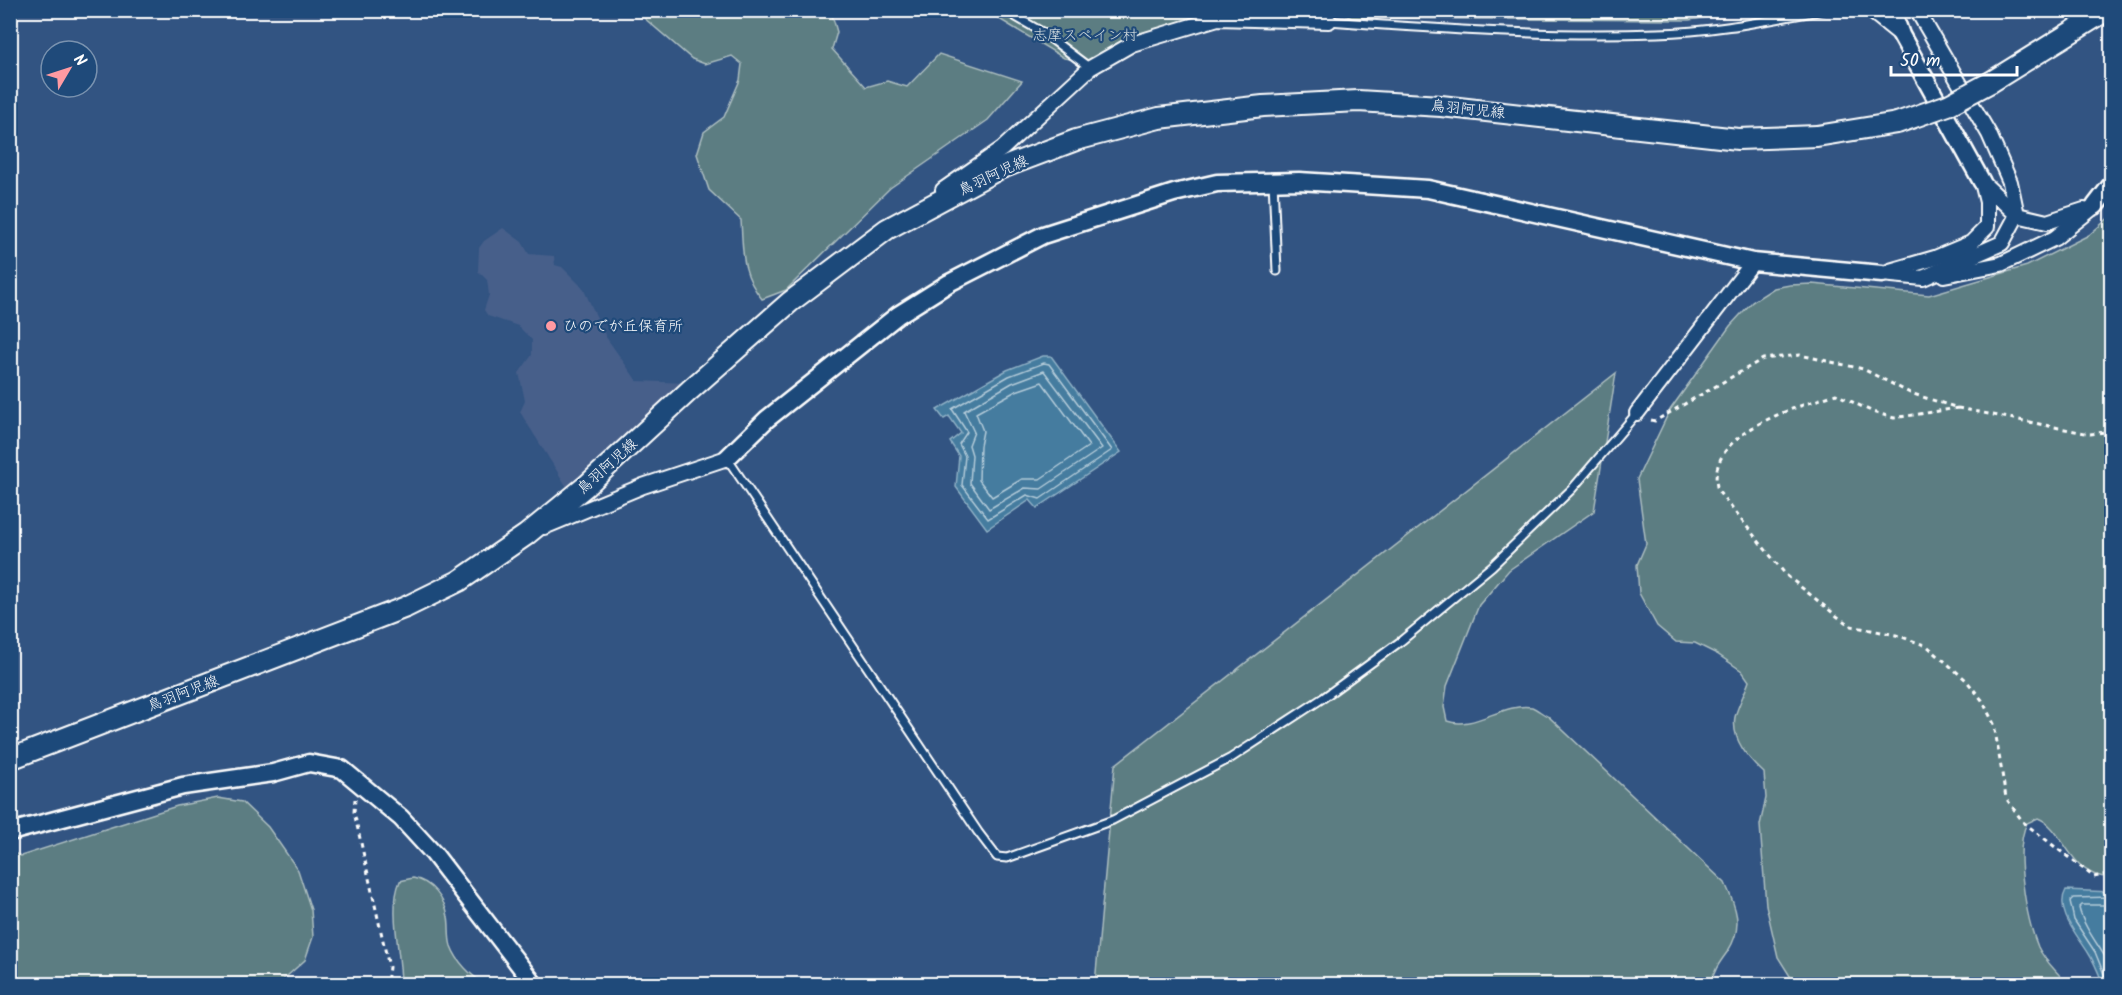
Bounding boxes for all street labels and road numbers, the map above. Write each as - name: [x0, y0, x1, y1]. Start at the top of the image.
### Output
- street label: 鳥羽阿児線: [1429, 94, 1506, 126]
- street label: 鳥羽阿児線: [954, 149, 1032, 203]
- street label: 鳥羽阿児線: [572, 433, 644, 501]
- street label: 鳥羽阿児線: [144, 669, 223, 719]

